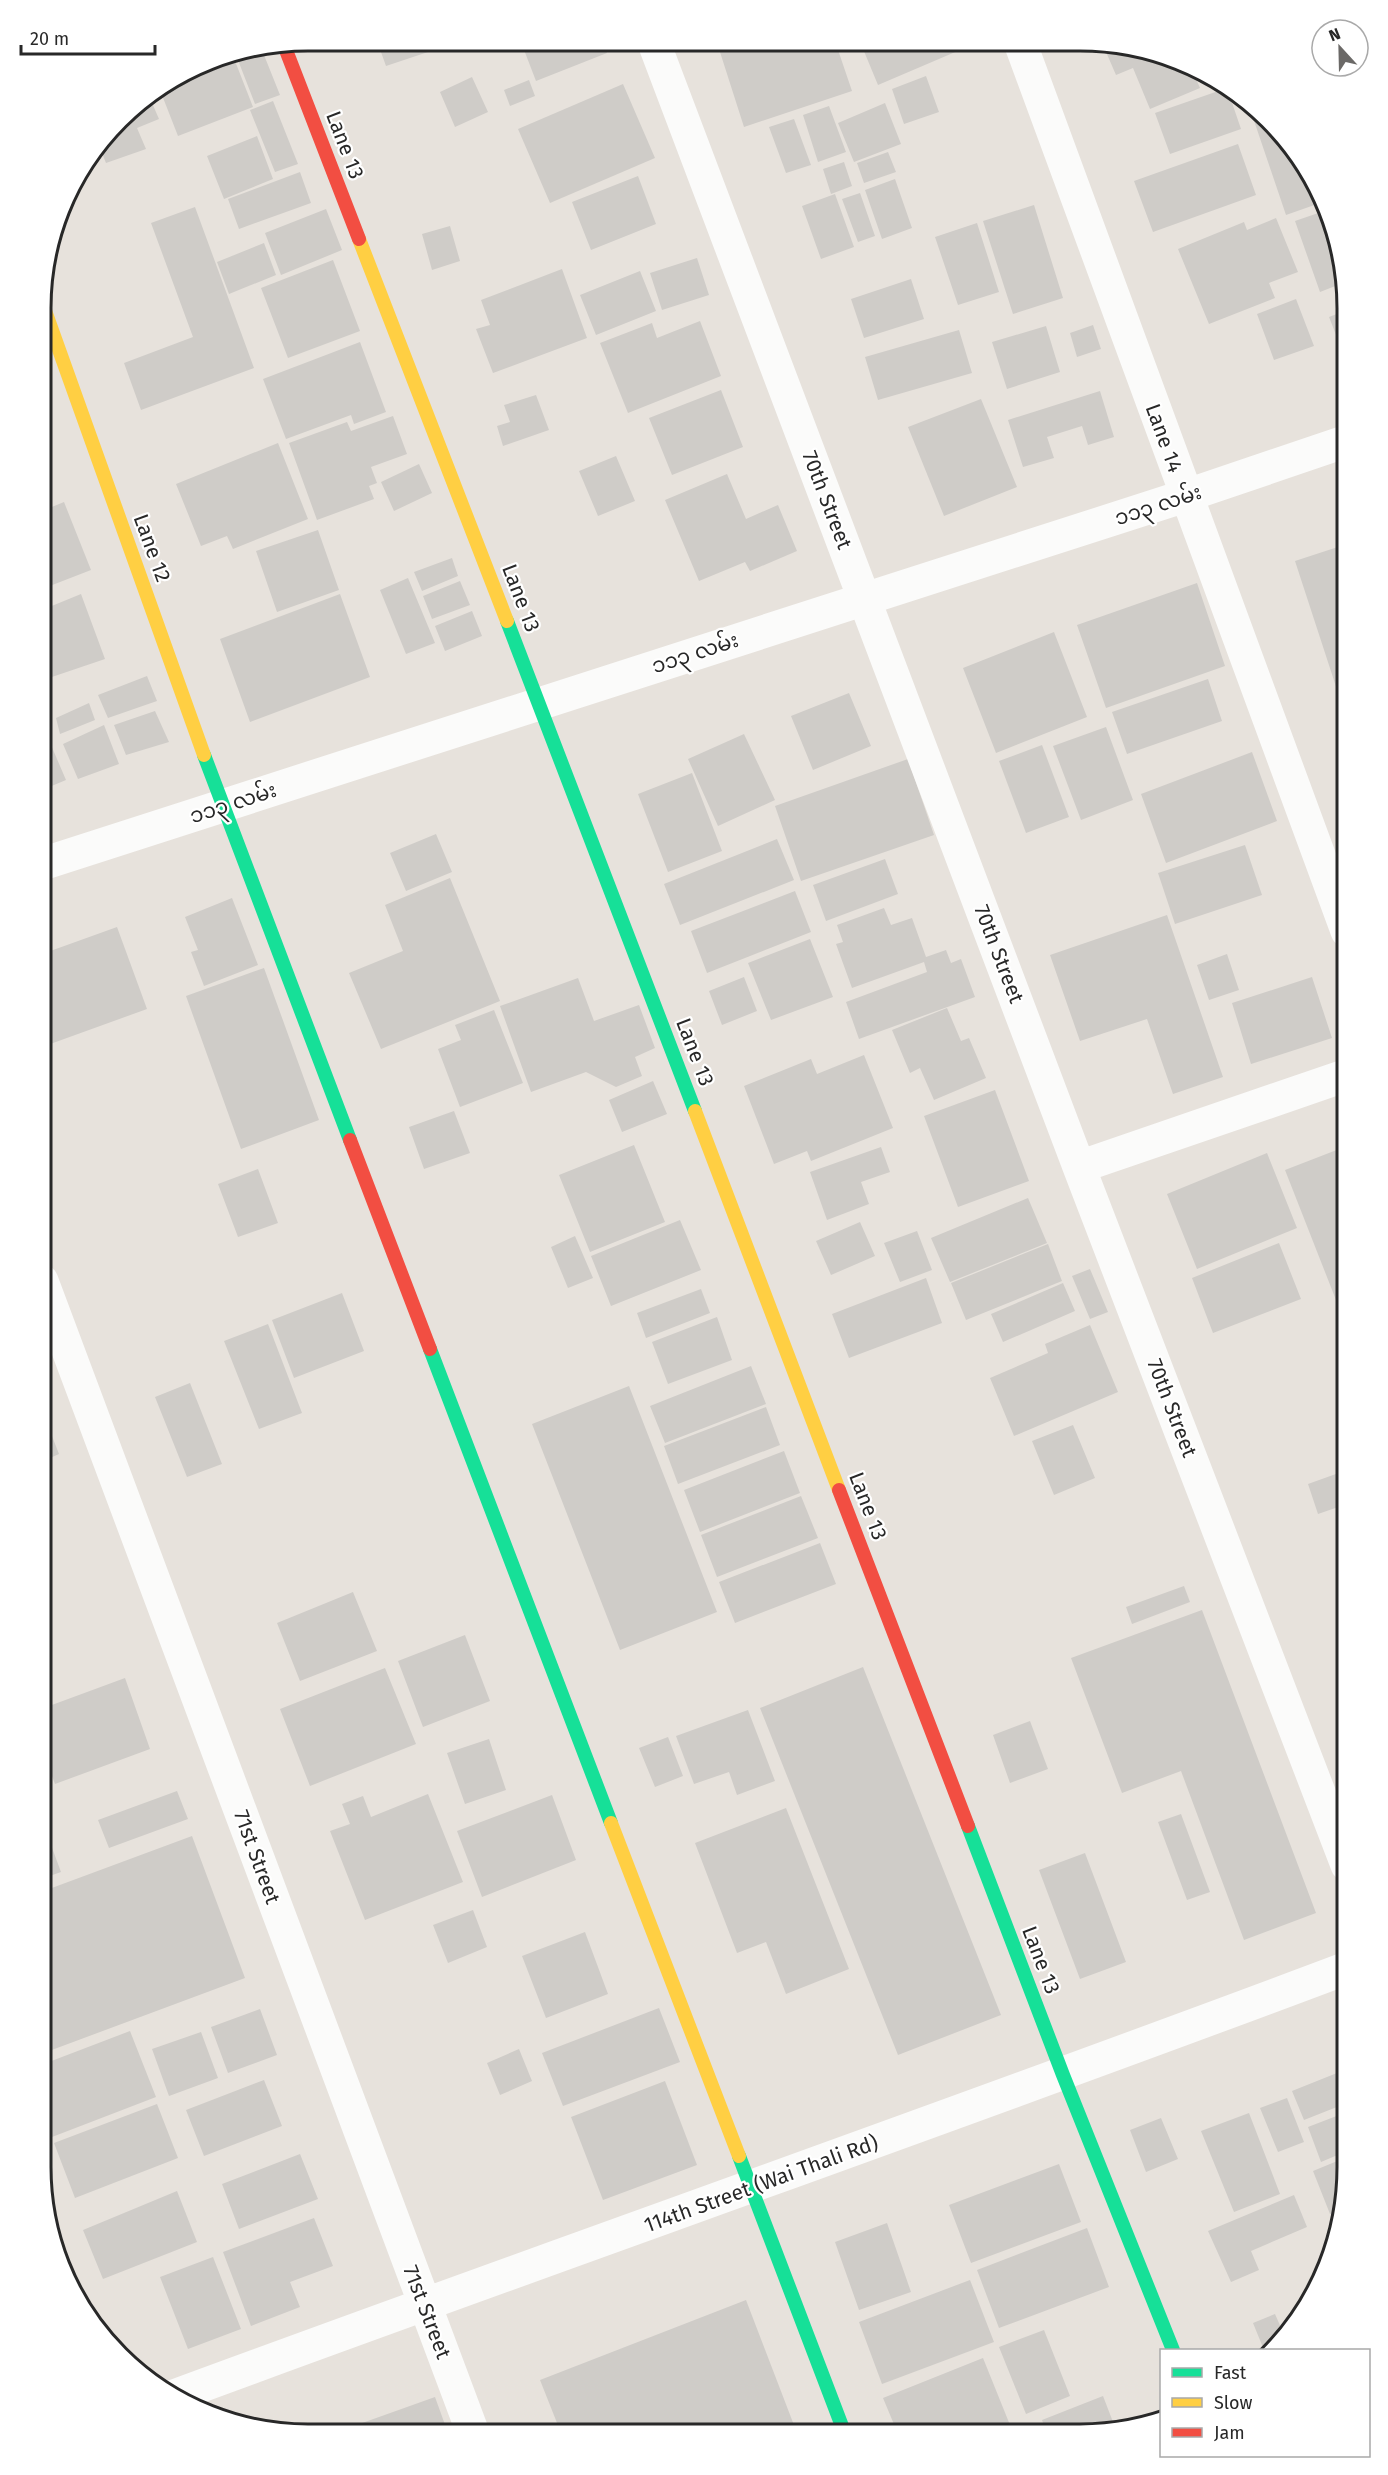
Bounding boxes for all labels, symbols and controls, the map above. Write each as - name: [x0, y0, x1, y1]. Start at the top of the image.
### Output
- scale bar: [21, 18, 154, 56]
- north arrow: [1310, 18, 1370, 78]
- text: N: [1326, 24, 1343, 45]
- text: 20 m: [30, 28, 69, 50]
- street label: Lane 13: [320, 107, 370, 183]
- street label: Lane 14: [1140, 400, 1188, 476]
- street label: 70th Street: [796, 447, 858, 553]
- street label: ၁၁၃ လမ်း: [1110, 476, 1206, 535]
- street label: Lane 12: [128, 510, 176, 586]
- street label: Lane 13: [496, 560, 546, 636]
- street label: ၁၁၃ လမ်း: [647, 624, 743, 683]
- street label: ၁၁၃ လမ်း: [185, 774, 281, 833]
- street label: 70th Street: [968, 901, 1030, 1007]
- street label: Lane 13: [670, 1014, 720, 1090]
- street label: 70th Street: [1141, 1355, 1203, 1461]
- street label: Lane 13: [843, 1468, 893, 1544]
- street label: 71st Street: [228, 1807, 286, 1908]
- street label: Lane 13: [1016, 1922, 1066, 1998]
- street label: 114th Street (Wai Thali Rd): [640, 2129, 882, 2239]
- street label: 71st Street: [397, 2262, 457, 2363]
- legend: [1160, 2349, 1370, 2457]
- text: Fast: [1214, 2362, 1247, 2384]
- text: Slow: [1214, 2392, 1253, 2414]
- text: Jam: [1214, 2422, 1245, 2444]

